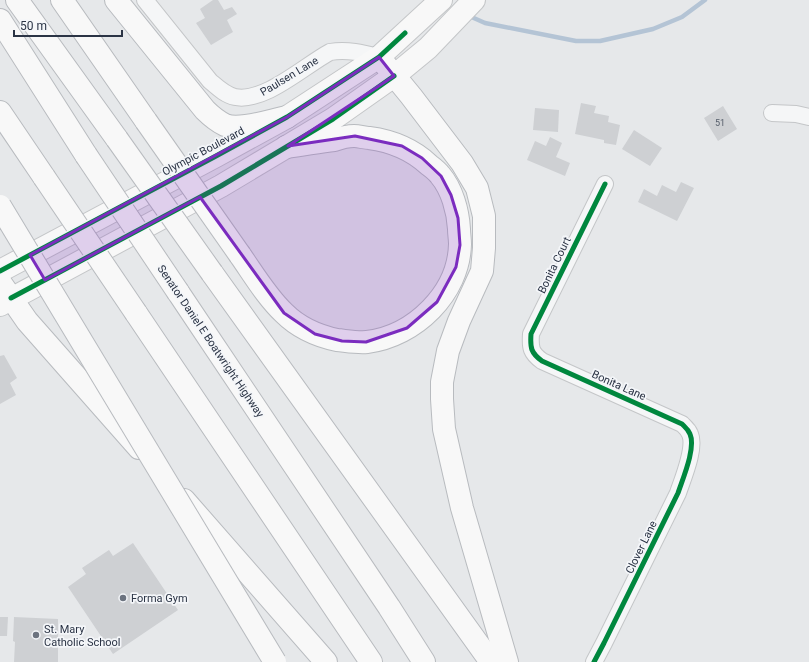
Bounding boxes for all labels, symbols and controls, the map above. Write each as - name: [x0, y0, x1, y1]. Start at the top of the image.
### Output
- scale bar: [14, 12, 122, 38]
- text: 50 m: [20, 19, 47, 33]
- street label: Paulsen Lane: [258, 54, 321, 99]
- house number: 51: [715, 118, 725, 128]
- street label: Olympic Boulevard: [160, 124, 247, 179]
- street label: Bonita Court: [535, 234, 574, 296]
- street label: Senator Daniel E Boatwright Highway: [155, 263, 267, 421]
- street label: Bonita Lane: [590, 368, 648, 403]
- street label: Clover Lane: [623, 518, 660, 576]
- place label: Forma Gym: [131, 592, 188, 605]
- marker: Forma Gym: [118, 593, 128, 603]
- place label: St. Mary Catholic School: [44, 623, 120, 649]
- marker: St. Mary Catholic School: [31, 630, 41, 640]

